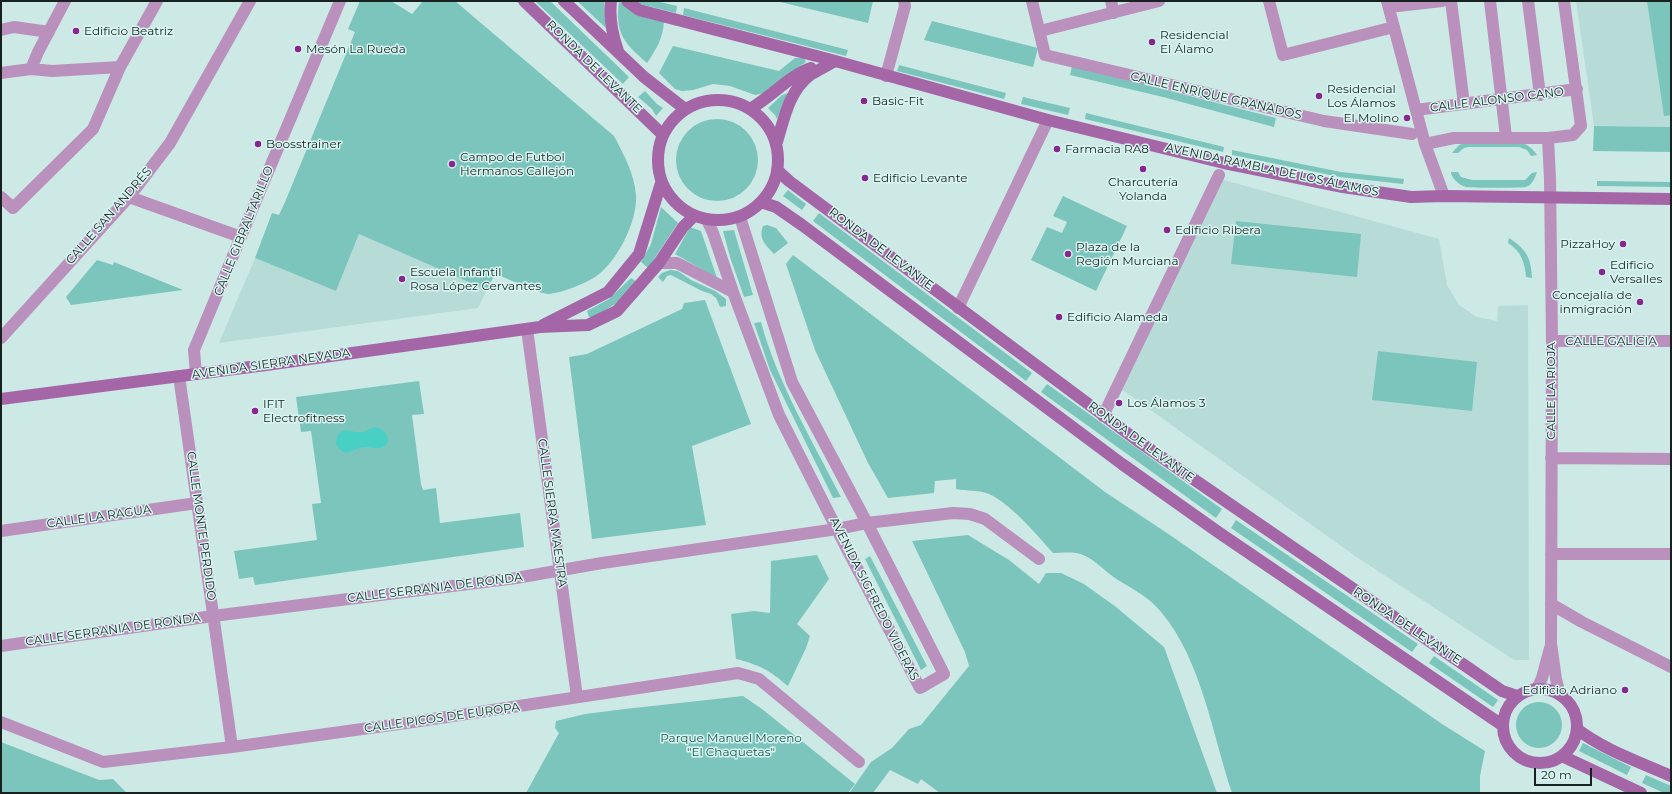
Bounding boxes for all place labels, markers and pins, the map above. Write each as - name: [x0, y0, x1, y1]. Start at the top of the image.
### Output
- place label: Edificio Beatriz: [84, 24, 173, 38]
- marker: Edificio Beatriz: [71, 26, 81, 36]
- place label: Residencial El Álamo: [1160, 28, 1229, 56]
- marker: Residencial El Álamo: [1147, 37, 1157, 47]
- place label: Mesón La Rueda: [306, 42, 406, 56]
- marker: Mesón La Rueda: [293, 44, 303, 54]
- place label: Residencial Los Álamos: [1327, 82, 1396, 110]
- marker: Residencial Los Álamos: [1314, 91, 1324, 101]
- place label: Basic-Fit: [872, 94, 924, 108]
- marker: Basic-Fit: [859, 96, 869, 106]
- place label: El Molino: [1344, 111, 1399, 125]
- marker: El Molino: [1402, 113, 1412, 123]
- place label: Boosstrainer: [266, 137, 341, 151]
- marker: Boosstrainer: [253, 139, 263, 149]
- place label: Farmacia RA8: [1065, 142, 1149, 156]
- marker: Farmacia RA8: [1052, 144, 1062, 154]
- place label: Campo de Futbol Hermanos Callejón: [460, 150, 574, 178]
- marker: Campo de Futbol Hermanos Callejón: [447, 159, 457, 169]
- marker: Charcutería Yolanda: [1138, 164, 1148, 174]
- place label: Edificio Levante: [873, 171, 968, 185]
- marker: Edificio Levante: [860, 173, 870, 183]
- place label: Charcutería Yolanda: [1108, 175, 1178, 203]
- place label: Edificio Ribera: [1175, 223, 1261, 237]
- marker: Edificio Ribera: [1162, 225, 1172, 235]
- place label: PizzaHoy: [1560, 237, 1615, 251]
- marker: PizzaHoy: [1618, 239, 1628, 249]
- place label: Plaza de la Región Murciana: [1076, 240, 1178, 268]
- marker: Plaza de la Región Murciana: [1063, 249, 1073, 259]
- place label: Edificio Versalles: [1610, 258, 1662, 286]
- place label: Escuela Infantil Rosa López Cervantes: [410, 265, 541, 293]
- marker: Edificio Versalles: [1597, 267, 1607, 277]
- marker: Escuela Infantil Rosa López Cervantes: [397, 274, 407, 284]
- place label: Concejalía de inmigración: [1552, 288, 1632, 316]
- marker: Concejalía de inmigración: [1635, 297, 1645, 307]
- place label: Edificio Alameda: [1067, 310, 1168, 324]
- marker: Edificio Alameda: [1054, 312, 1064, 322]
- place label: Los Álamos 3: [1127, 396, 1205, 410]
- place label: IFIT Electrofitness: [263, 397, 345, 425]
- marker: Los Álamos 3: [1114, 398, 1124, 408]
- marker: IFIT Electrofitness: [250, 406, 260, 416]
- place label: Edificio Adriano: [1523, 683, 1617, 697]
- marker: Edificio Adriano: [1620, 685, 1630, 695]

